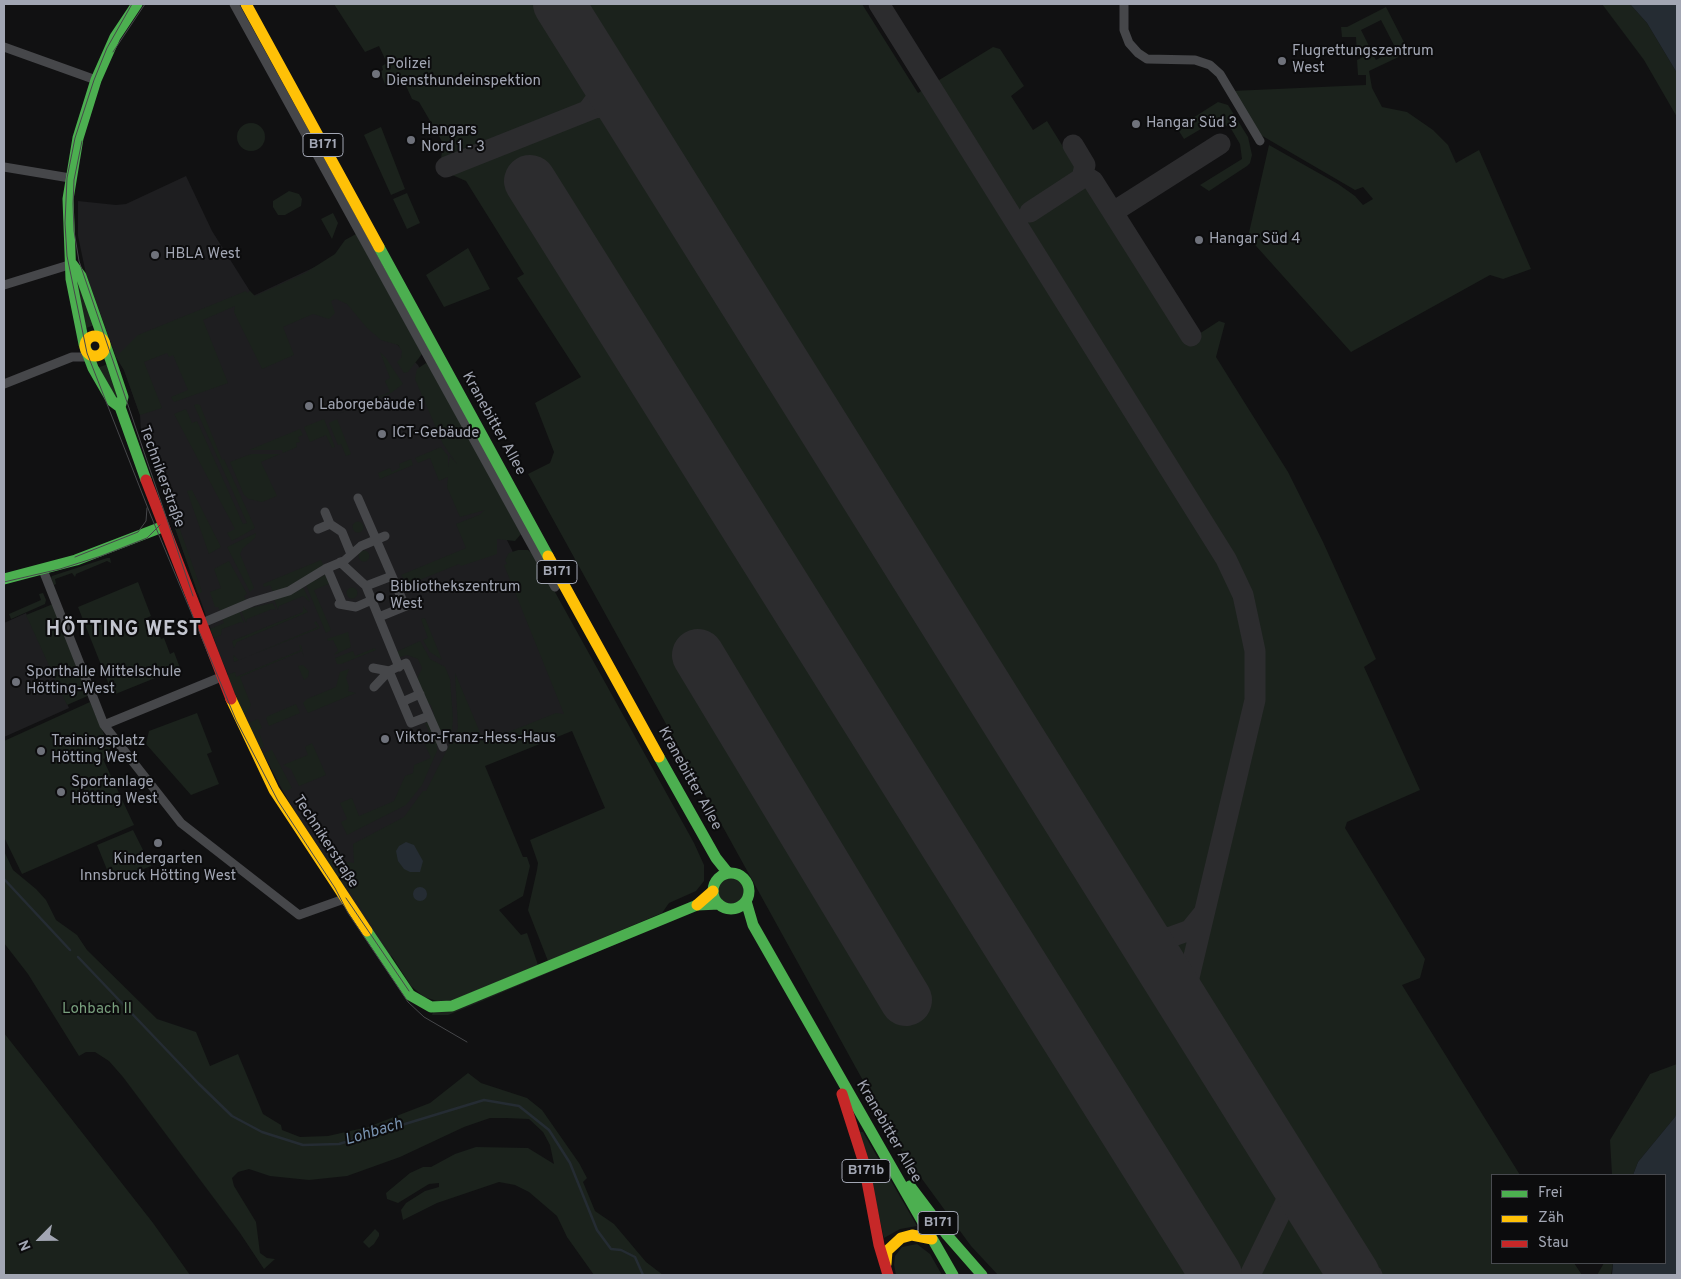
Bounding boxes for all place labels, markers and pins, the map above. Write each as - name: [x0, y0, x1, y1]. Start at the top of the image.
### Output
- place label: Flugrettungszentrum West: [1292, 43, 1434, 78]
- marker: Flugrettungszentrum West: [1276, 55, 1288, 67]
- place label: Polizei Diensthundeinspektion: [386, 56, 541, 91]
- marker: Polizei Diensthundeinspektion: [370, 68, 382, 80]
- place label: Hangar Süd 3: [1146, 115, 1237, 133]
- marker: Hangar Süd 3: [1130, 118, 1142, 130]
- place label: Hangars Nord 1 - 3: [421, 122, 485, 157]
- marker: Hangars Nord 1 - 3: [405, 134, 417, 146]
- place label: Hangar Süd 4: [1209, 231, 1300, 249]
- marker: Hangar Süd 4: [1193, 234, 1205, 246]
- place label: HBLA West: [165, 246, 240, 264]
- marker: HBLA West: [149, 249, 161, 261]
- place label: Laborgebäude 1: [319, 397, 424, 415]
- marker: Laborgebäude 1: [303, 400, 315, 412]
- place label: ICT-Gebäude: [392, 425, 479, 443]
- marker: ICT-Gebäude: [376, 428, 388, 440]
- place label: Bibliothekszentrum West: [390, 579, 521, 614]
- marker: Bibliothekszentrum West: [374, 591, 386, 603]
- place label: Sporthalle Mittelschule Hötting-West: [26, 664, 181, 699]
- marker: Sporthalle Mittelschule Hötting-West: [10, 676, 22, 688]
- place label: Viktor-Franz-Hess-Haus: [395, 730, 556, 748]
- place label: Trainingsplatz Hötting West: [51, 733, 145, 768]
- marker: Viktor-Franz-Hess-Haus: [379, 733, 391, 745]
- marker: Trainingsplatz Hötting West: [35, 745, 47, 757]
- place label: Sportanlage Hötting West: [71, 774, 158, 809]
- marker: Sportanlage Hötting West: [55, 786, 67, 798]
- marker: Kindergarten Innsbruck Hötting West: [152, 837, 164, 849]
- place label: Kindergarten Innsbruck Hötting West: [80, 851, 236, 886]

